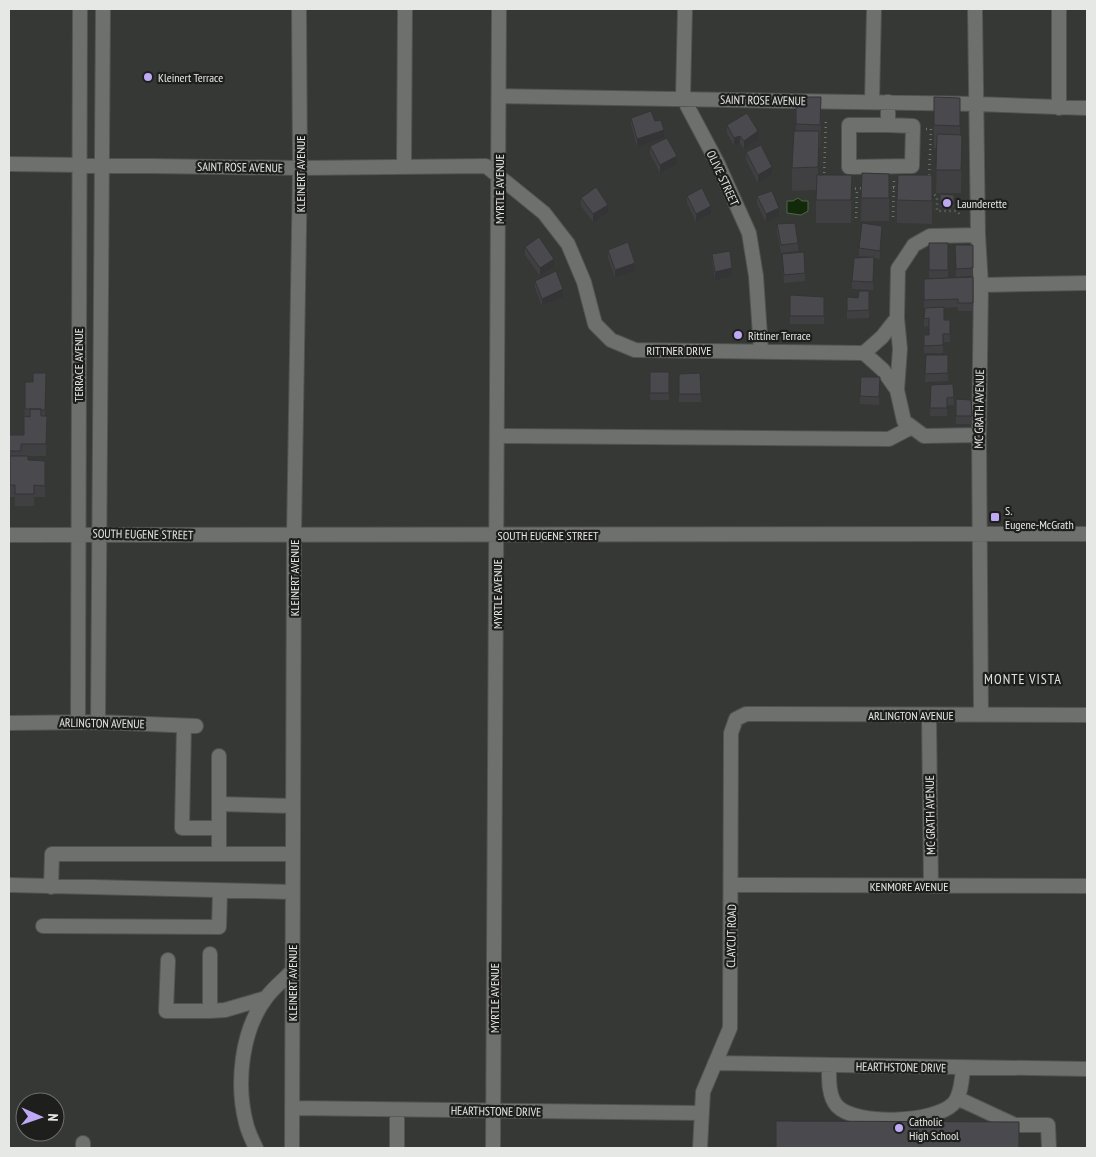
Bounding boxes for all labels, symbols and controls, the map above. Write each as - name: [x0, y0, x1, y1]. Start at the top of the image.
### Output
- place label: Kleinert Terrace: [158, 70, 223, 85]
- marker: Kleinert Terrace: [142, 71, 154, 83]
- street label: SAINT ROSE AVENUE: [720, 92, 806, 108]
- street label: KLEINERT AVENUE: [293, 136, 308, 212]
- street label: OLIVE STREET: [704, 148, 743, 209]
- street label: MYRTLE AVENUE: [492, 154, 507, 224]
- street label: SAINT ROSE AVENUE: [197, 159, 283, 175]
- place label: Launderette: [957, 196, 1007, 211]
- marker: Launderette: [941, 197, 953, 209]
- street label: TERRACE AVENUE: [71, 328, 86, 402]
- place label: Rittiner Terrace: [748, 328, 811, 343]
- marker: Rittiner Terrace: [732, 329, 744, 341]
- street label: RITTNER DRIVE: [647, 343, 712, 358]
- street label: MC GRATH AVENUE: [971, 369, 987, 449]
- place label: S. Eugene-McGrath: [1005, 503, 1074, 532]
- marker: S. Eugene-McGrath: [989, 511, 1001, 523]
- street label: SOUTH EUGENE STREET: [92, 526, 194, 542]
- street label: SOUTH EUGENE STREET: [498, 528, 599, 543]
- street label: KLEINERT AVENUE: [287, 540, 302, 616]
- street label: MYRTLE AVENUE: [490, 559, 505, 629]
- district label: MONTE VISTA: [984, 670, 1062, 688]
- street label: ARLINGTON AVENUE: [868, 708, 954, 723]
- street label: ARLINGTON AVENUE: [59, 715, 145, 731]
- street label: MC GRATH AVENUE: [922, 775, 938, 855]
- street label: KENMORE AVENUE: [870, 879, 948, 894]
- street label: CLAYCUT ROAD: [723, 904, 739, 968]
- street label: KLEINERT AVENUE: [285, 945, 300, 1021]
- street label: MYRTLE AVENUE: [487, 963, 502, 1033]
- street label: HEARTHSTONE DRIVE: [856, 1059, 946, 1075]
- north arrow: [15, 1092, 65, 1142]
- street label: HEARTHSTONE DRIVE: [451, 1103, 541, 1119]
- text: N: [44, 1113, 62, 1122]
- place label: Catholic High School: [909, 1114, 959, 1143]
- marker: Catholic High School: [893, 1122, 905, 1134]

